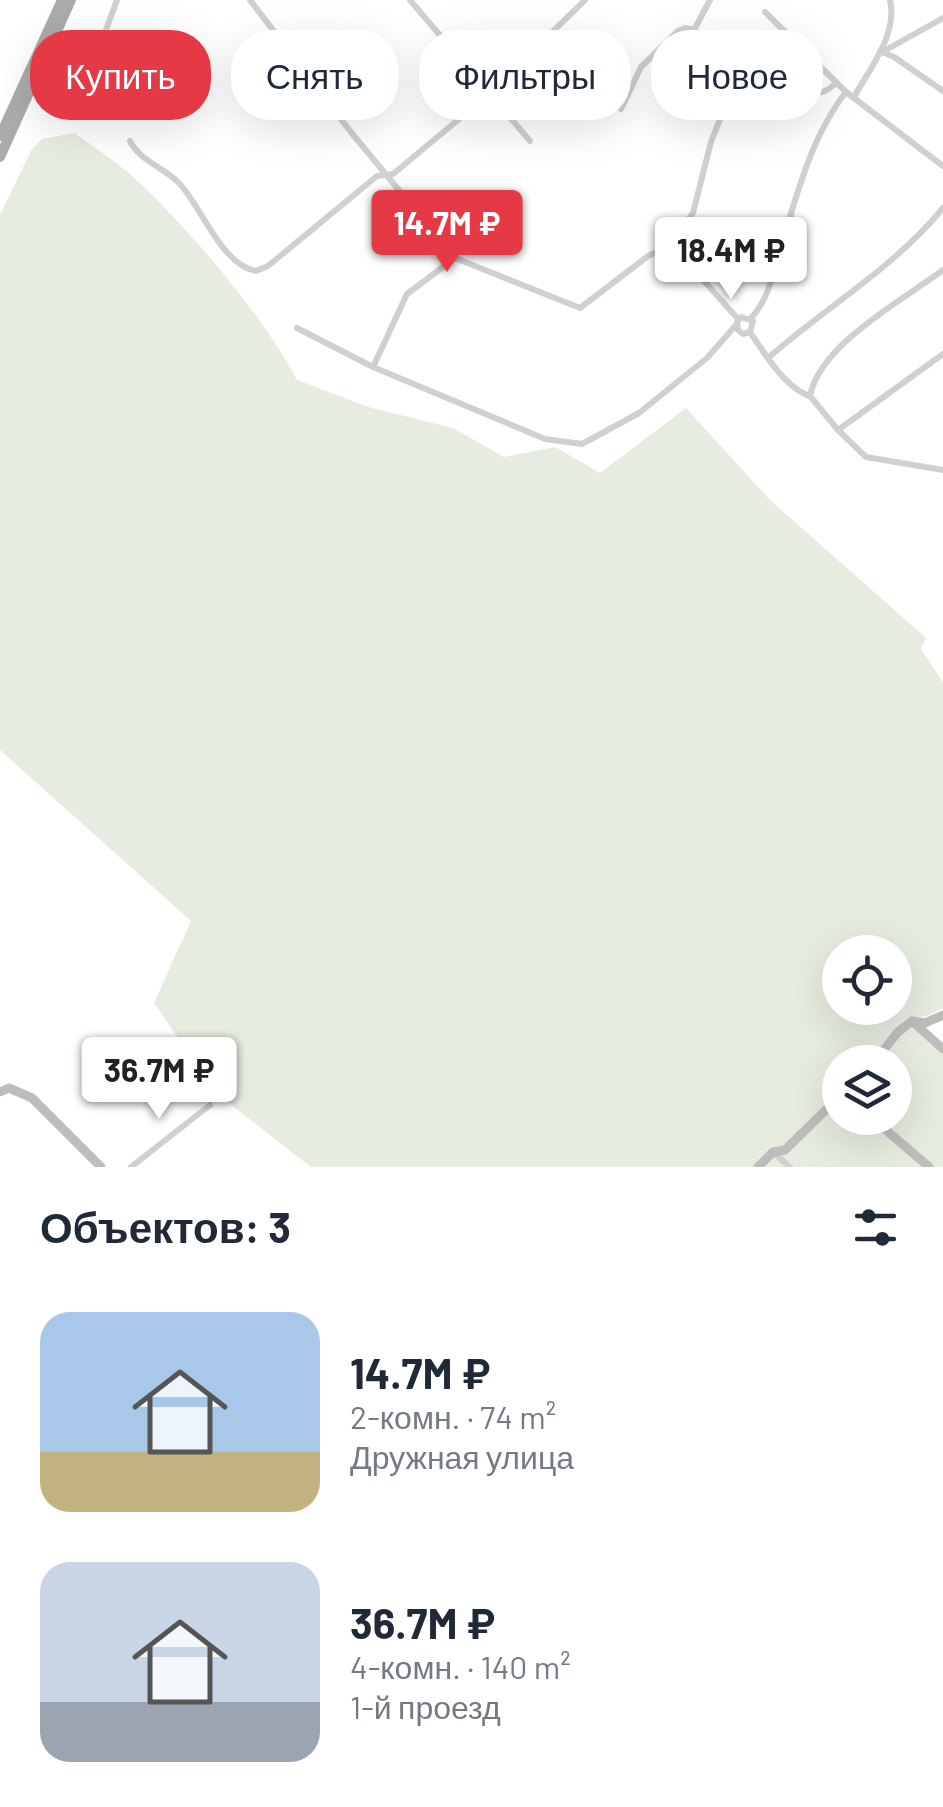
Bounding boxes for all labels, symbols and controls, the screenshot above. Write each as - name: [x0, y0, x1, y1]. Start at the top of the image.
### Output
- chip: Купить: [30, 30, 211, 120]
- chip: Снять: [231, 30, 399, 120]
- chip: Фильтры: [419, 30, 631, 120]
- chip: Новое: [651, 30, 823, 120]
- pin: 14.7M ₽: [355, 190, 539, 275]
- text: 14.7M ₽: [394, 203, 500, 241]
- pin: 18.4M ₽: [639, 217, 823, 302]
- text: 18.4M ₽: [677, 230, 785, 268]
- map controls: [822, 935, 912, 1135]
- button: locate: [822, 935, 912, 1025]
- pin: 36.7M ₽: [67, 1037, 251, 1122]
- button: layers: [822, 1045, 912, 1135]
- text: 36.7M ₽: [104, 1050, 214, 1088]
- icon: filters: [848, 1200, 903, 1255]
- text: Объектов: 3: [40, 1201, 291, 1251]
- text: 14.7M ₽: [350, 1347, 490, 1397]
- icon: home: [120, 1352, 240, 1472]
- text: 2-комн. · 74 m²: [350, 1397, 556, 1435]
- text: Дружная улица: [350, 1437, 574, 1475]
- text: 36.7M ₽: [350, 1597, 495, 1647]
- icon: home: [120, 1602, 240, 1722]
- text: 4-комн. · 140 m²: [350, 1647, 571, 1685]
- text: 1-й проезд: [350, 1687, 501, 1725]

